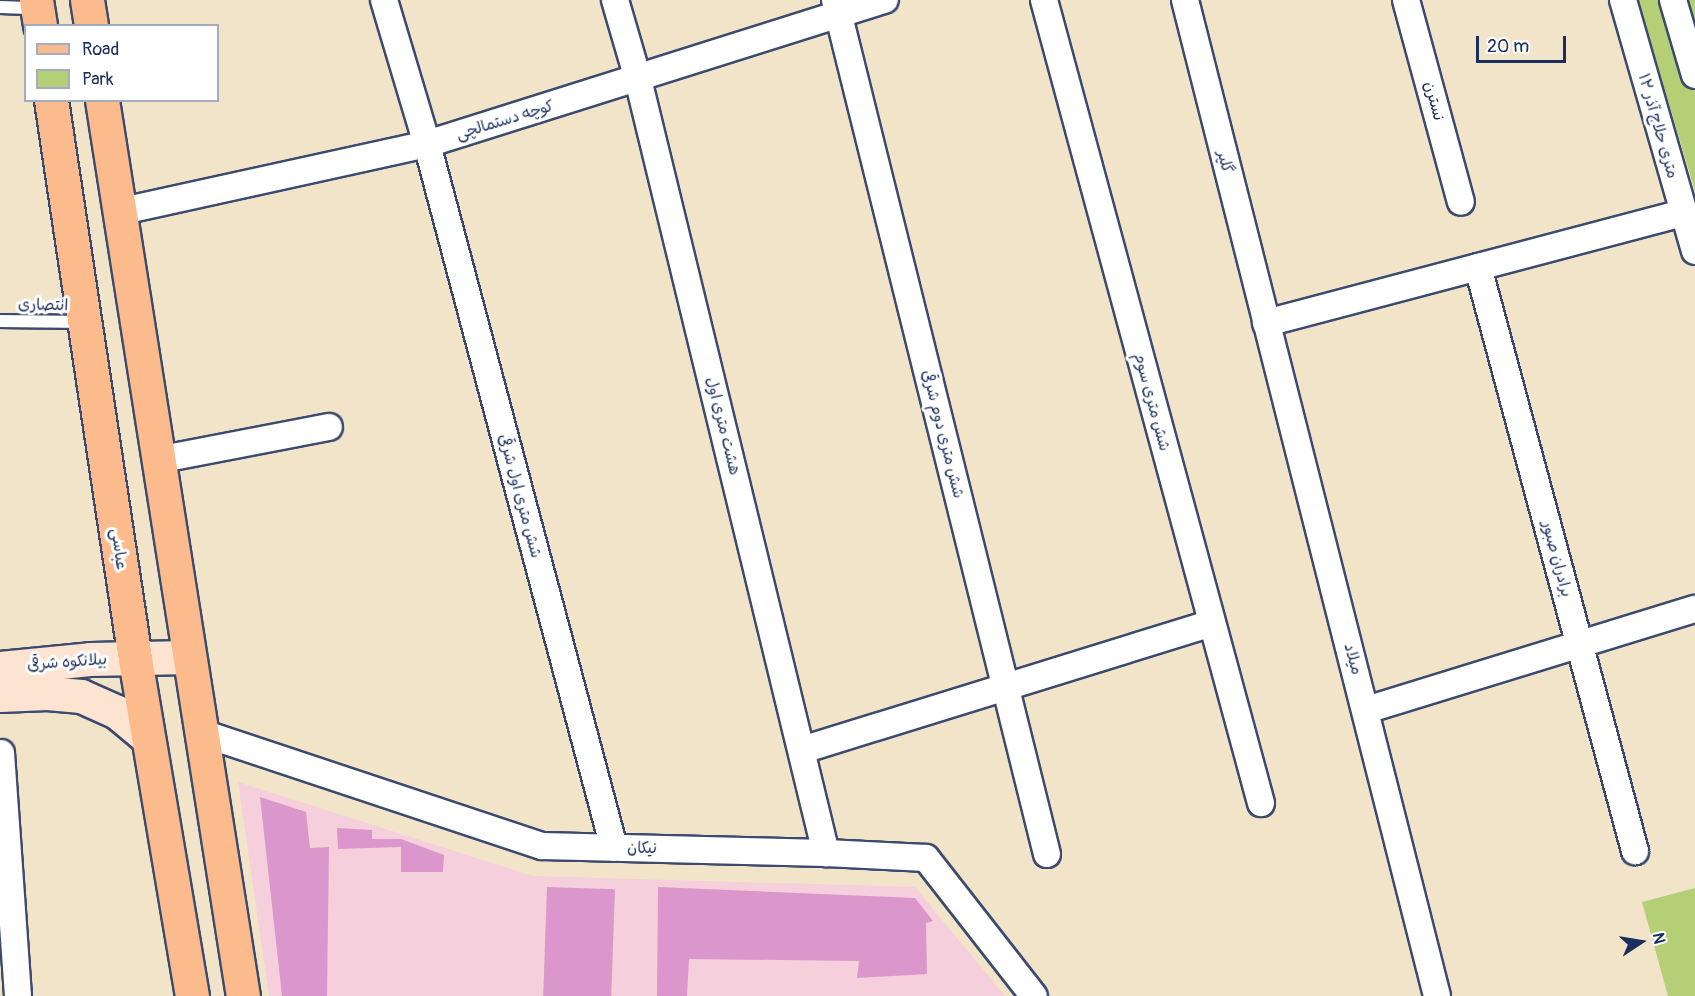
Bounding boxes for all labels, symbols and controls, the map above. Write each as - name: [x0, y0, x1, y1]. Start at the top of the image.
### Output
- legend: [24, 24, 219, 102]
- scale bar: [1479, 24, 1569, 62]
- text: 20 m: [1487, 35, 1529, 58]
- text: Road: [82, 38, 119, 61]
- text: Park: [82, 68, 114, 91]
- street label: ۱۲ متری حلاج آذر: [1634, 71, 1682, 181]
- street label: نسترن: [1420, 79, 1448, 123]
- street label: کوچه دستمالچی: [454, 96, 556, 144]
- street label: گلپر: [1213, 149, 1237, 175]
- street label: انتصاری: [18, 295, 68, 315]
- street label: شش متری سوم: [1130, 351, 1174, 453]
- street label: شش متری دوم شرقی: [918, 368, 968, 500]
- street label: هشت متری اول: [702, 375, 744, 477]
- street label: شش متری اول شرقی: [494, 432, 546, 560]
- street label: برادران صبور: [1538, 519, 1576, 599]
- street label: عباسى: [107, 527, 131, 571]
- street label: میلاد: [1340, 641, 1366, 677]
- street label: بیلانکوه شرقی: [26, 650, 108, 674]
- street label: نیکان: [627, 838, 657, 858]
- north arrow: [1611, 912, 1671, 972]
- text: N: [1648, 931, 1670, 946]

